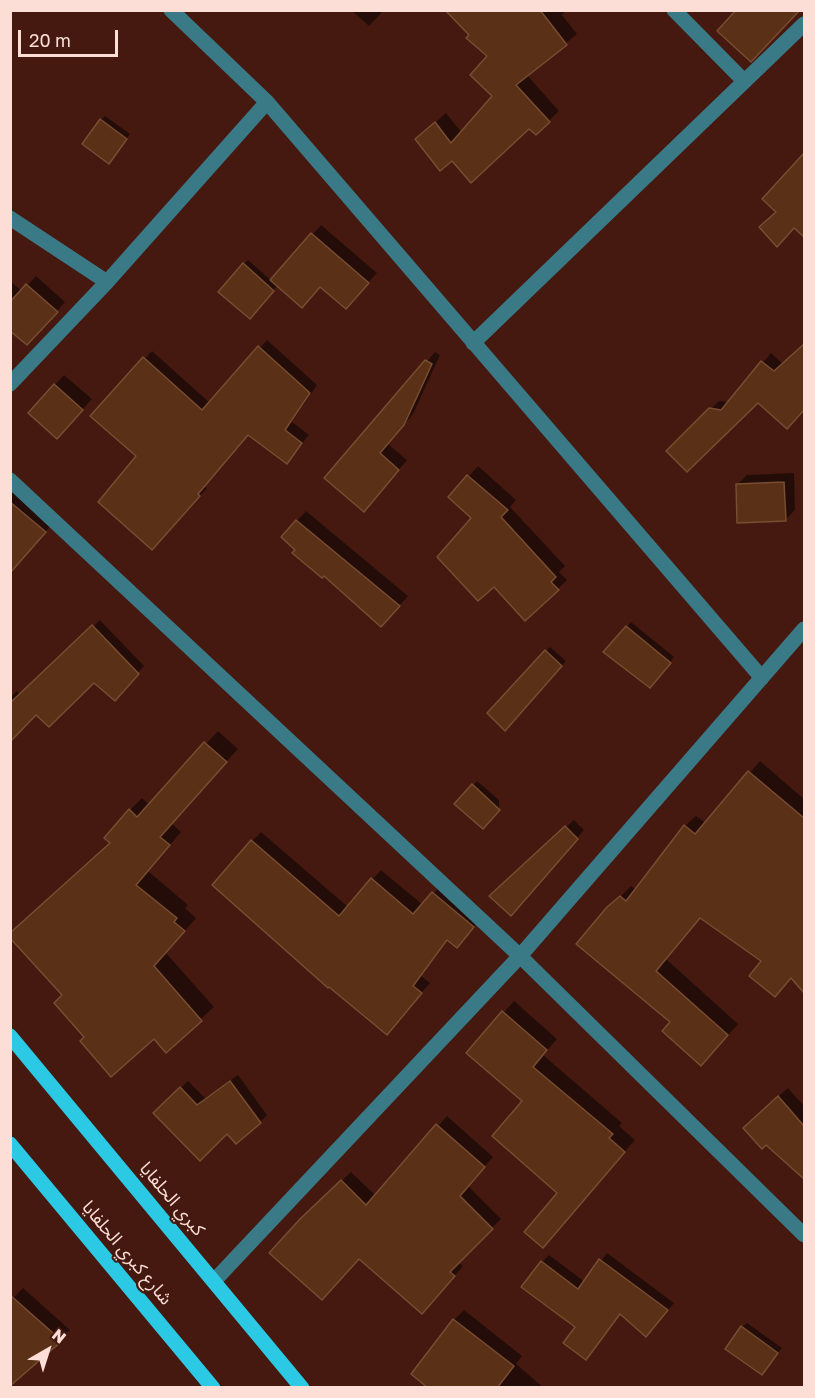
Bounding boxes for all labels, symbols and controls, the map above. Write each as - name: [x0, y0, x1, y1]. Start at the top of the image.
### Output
- scale bar: [21, 18, 122, 56]
- text: 20 m: [29, 29, 71, 51]
- street label: كبري الحلفايا: [135, 1158, 209, 1240]
- street label: شارع كبري الحلفايا: [77, 1197, 177, 1309]
- north arrow: [18, 1320, 78, 1380]
- text: N: [48, 1324, 70, 1348]

